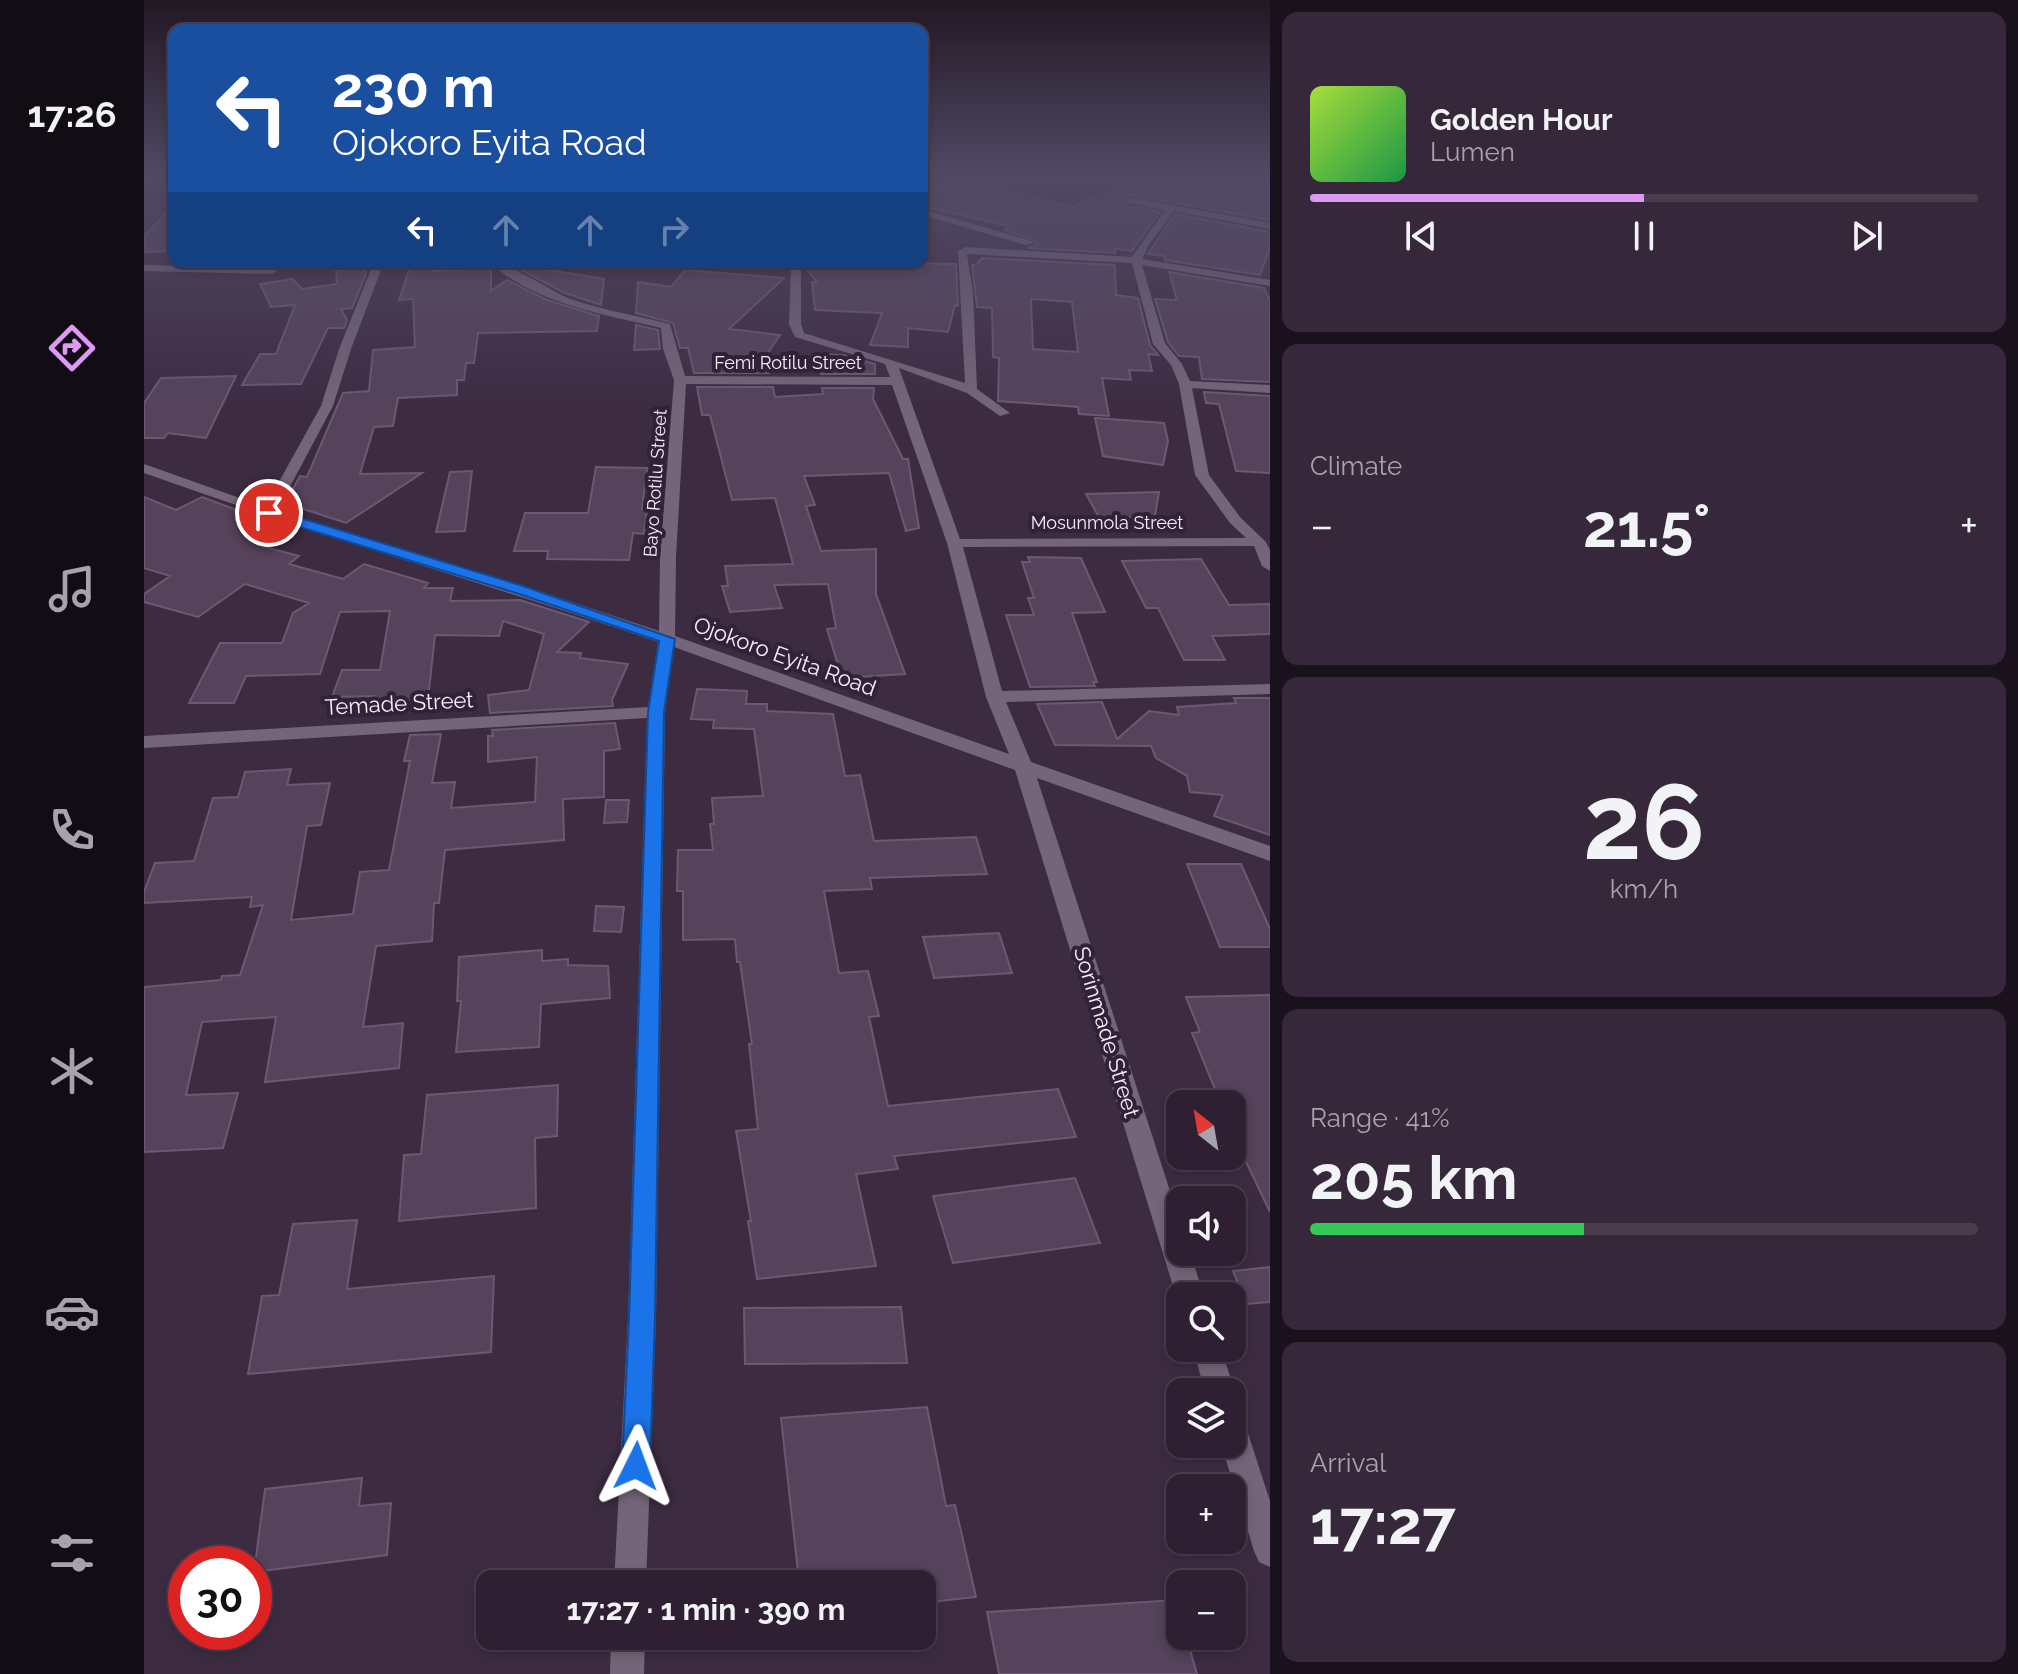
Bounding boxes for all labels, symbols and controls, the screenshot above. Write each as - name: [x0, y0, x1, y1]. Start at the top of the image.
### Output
- text: 230 m: [332, 54, 495, 120]
- icon: left: [200, 56, 304, 160]
- text: 17:26: [27, 93, 117, 135]
- text: Golden Hour: [1430, 102, 1613, 137]
- text: Ojokoro Eyita Road: [332, 121, 647, 163]
- text: Lumen: [1430, 137, 1515, 167]
- icon: left: [400, 208, 444, 252]
- icon: ahead: [484, 208, 528, 252]
- icon: ahead: [568, 208, 612, 252]
- icon: right: [652, 208, 696, 252]
- icon: previous: [1399, 214, 1443, 258]
- icon: pause: [1622, 214, 1666, 258]
- icon: next: [1845, 214, 1889, 258]
- icon: directions: [44, 320, 100, 376]
- street label: Femi Rotilu Street: [714, 352, 862, 373]
- street label: Bayo Rotilu Street: [639, 408, 671, 558]
- text: Climate: [1310, 451, 1402, 481]
- pin: [235, 479, 303, 547]
- icon: arrive: [247, 491, 291, 535]
- text: 21.5°: [1583, 491, 1710, 561]
- text: −: [1310, 500, 1334, 551]
- text: +: [1960, 500, 1978, 551]
- street label: Mosunmola Street: [1031, 512, 1183, 533]
- icon: music: [44, 561, 100, 617]
- street label: Ojokoro Eyita Road: [690, 611, 880, 701]
- street label: Temade Street: [324, 686, 475, 720]
- text: 26: [1583, 761, 1705, 883]
- icon: phone: [44, 802, 100, 858]
- text: km/h: [1610, 874, 1678, 904]
- street label: Sorinmade Street: [1069, 943, 1146, 1121]
- icon: climate: [44, 1043, 100, 1099]
- north arrow: [1166, 1090, 1246, 1170]
- map controls: [1166, 1090, 1246, 1650]
- text: Range · 41%: [1310, 1103, 1450, 1133]
- text: 205 km: [1310, 1143, 1518, 1213]
- button: sound: [1166, 1186, 1246, 1266]
- button: search: [1166, 1282, 1246, 1362]
- icon: car: [44, 1284, 100, 1340]
- button: layers: [1166, 1378, 1246, 1458]
- position arrow: [594, 1424, 678, 1508]
- text: Arrival: [1310, 1448, 1386, 1478]
- button: +: [1166, 1474, 1246, 1554]
- text: 17:27: [1310, 1488, 1456, 1558]
- icon: filters: [44, 1525, 100, 1581]
- speed limit sign: 30: [168, 1546, 272, 1650]
- button: −: [1166, 1570, 1246, 1650]
- text: 17:27 · 1 min · 390 m: [567, 1592, 845, 1627]

